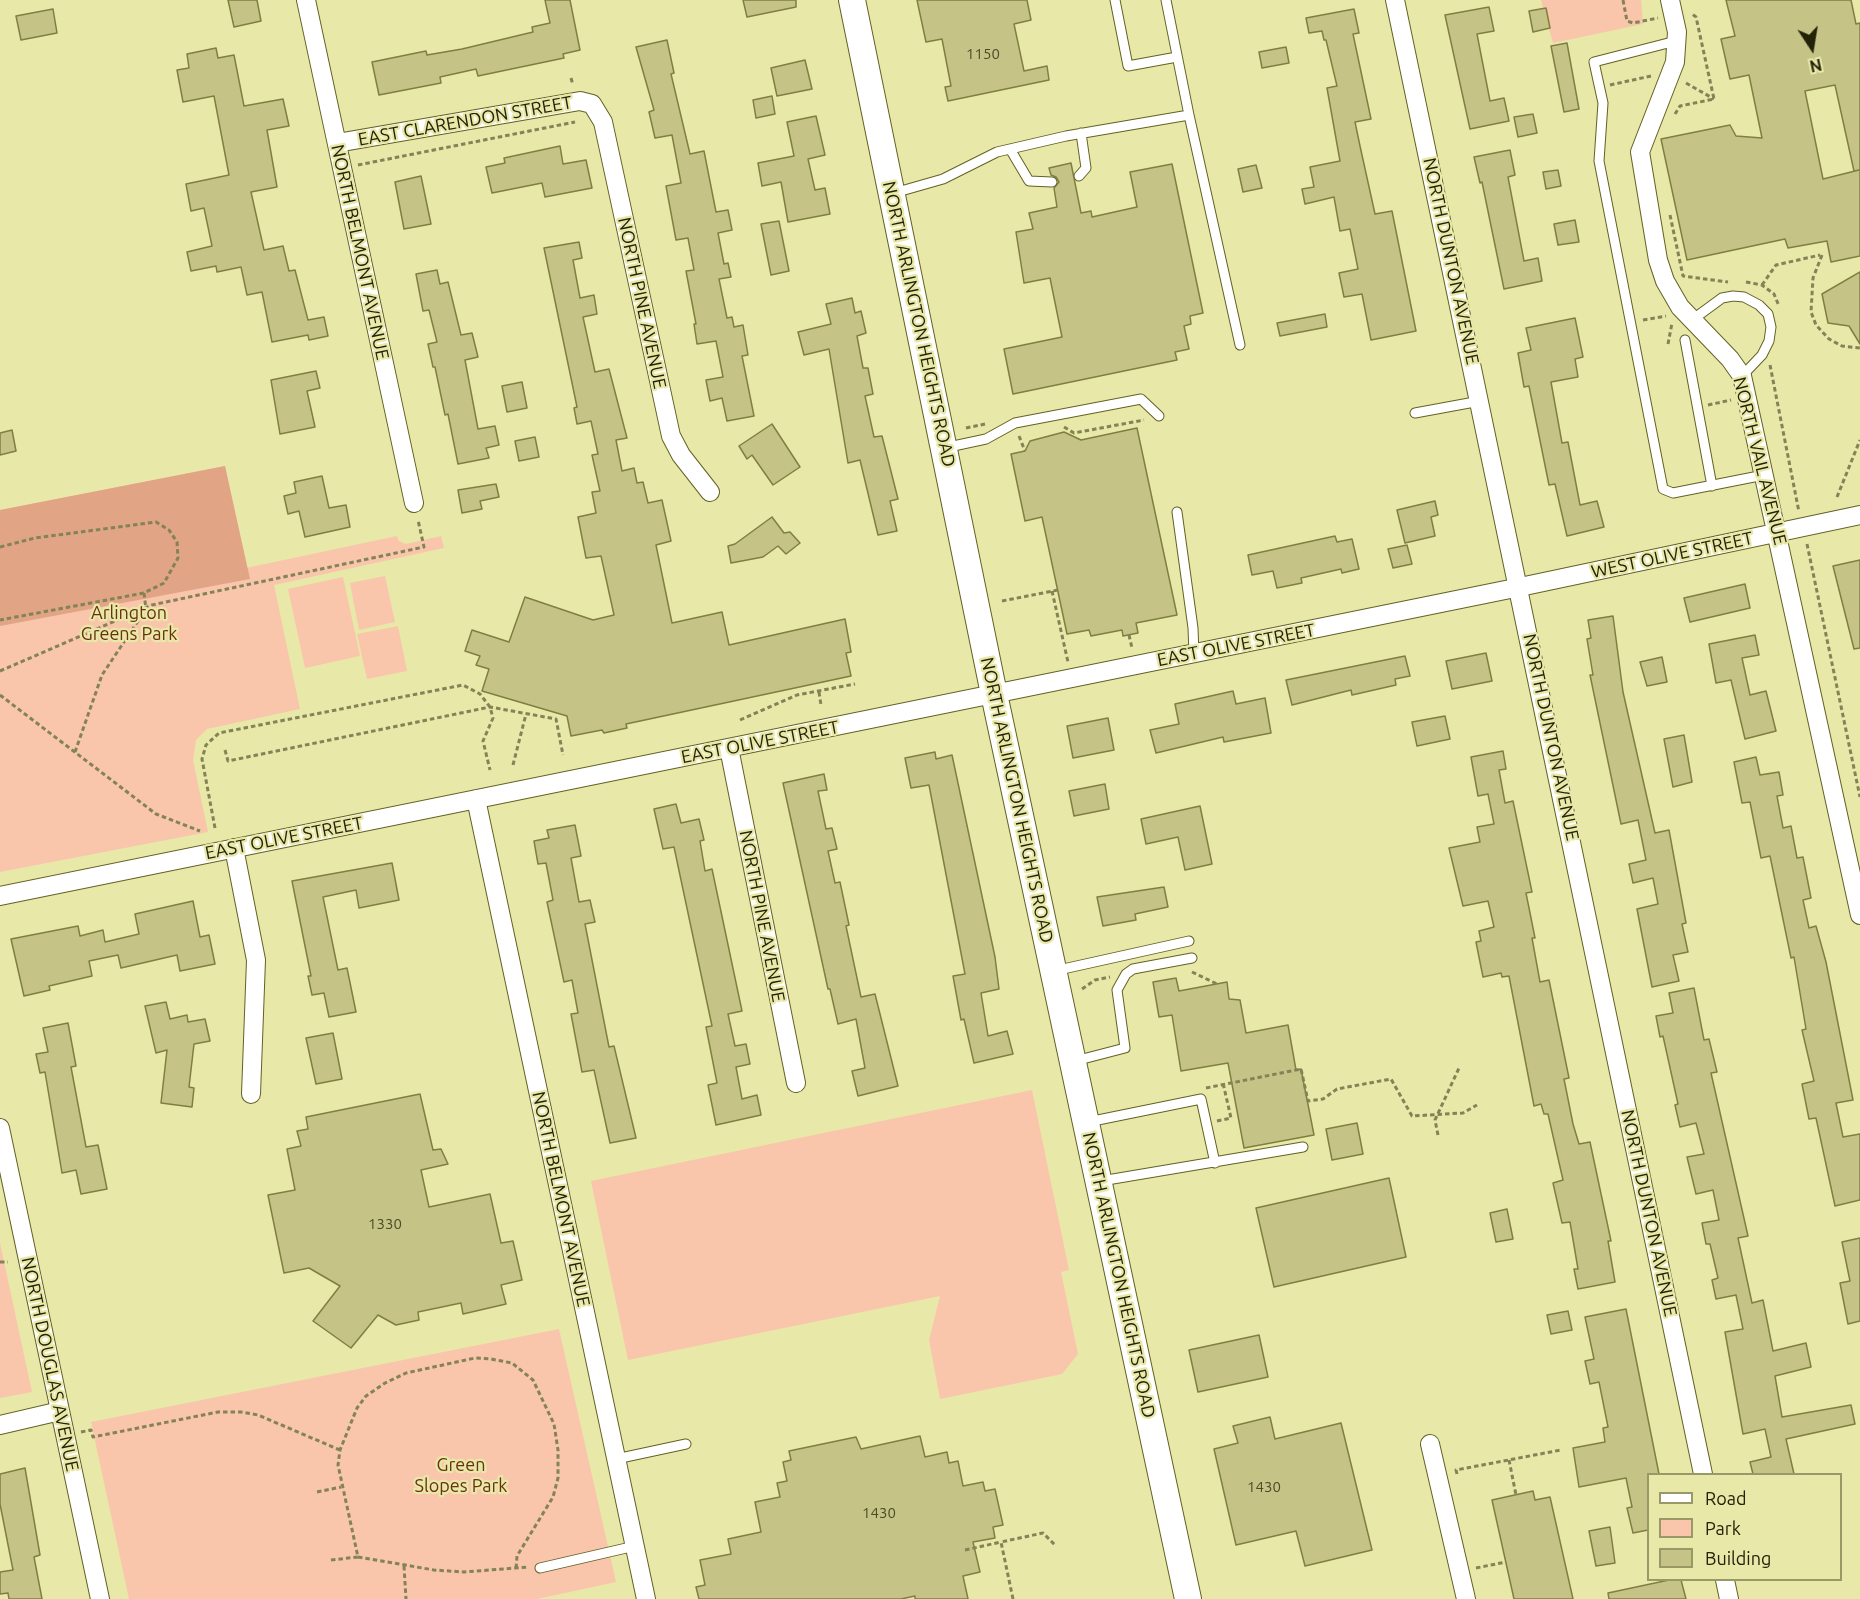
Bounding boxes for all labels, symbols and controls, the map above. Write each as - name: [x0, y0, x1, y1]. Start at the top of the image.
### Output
- north arrow: [1782, 18, 1842, 78]
- house number: 1150: [966, 45, 1000, 63]
- text: N: [1808, 56, 1823, 76]
- street label: EAST CLARENDON STREET: [356, 92, 574, 150]
- street label: NORTH BELMONT AVENUE: [327, 142, 393, 362]
- street label: NORTH DUNTON AVENUE: [1419, 156, 1483, 366]
- street label: NORTH ARLINGTON HEIGHTS ROAD: [878, 179, 960, 469]
- street label: NORTH PINE AVENUE: [613, 215, 671, 391]
- street label: NORTH VAIL AVENUE: [1729, 375, 1791, 547]
- street label: WEST OLIVE STREET: [1589, 527, 1755, 583]
- park label: Arlington Greens Park: [81, 602, 177, 644]
- street label: EAST OLIVE STREET: [1155, 619, 1317, 671]
- street label: NORTH DUNTON AVENUE: [1519, 632, 1583, 842]
- street label: NORTH ARLINGTON HEIGHTS ROAD: [976, 655, 1058, 945]
- street label: EAST OLIVE STREET: [679, 716, 841, 768]
- street label: EAST OLIVE STREET: [203, 812, 365, 864]
- street label: NORTH PINE AVENUE: [735, 828, 789, 1004]
- street label: NORTH BELMONT AVENUE: [528, 1089, 594, 1309]
- street label: NORTH DUNTON AVENUE: [1617, 1108, 1681, 1318]
- street label: NORTH ARLINGTON HEIGHTS ROAD: [1078, 1130, 1160, 1420]
- house number: 1330: [368, 1215, 402, 1233]
- street label: NORTH DOUGLAS AVENUE: [17, 1255, 83, 1473]
- park label: Green Slopes Park: [415, 1454, 507, 1496]
- legend: [1647, 1473, 1842, 1581]
- house number: 1430: [1247, 1478, 1281, 1496]
- text: Road: [1705, 1488, 1747, 1508]
- house number: 1430: [862, 1504, 896, 1522]
- text: Park: [1705, 1518, 1741, 1538]
- text: Building: [1705, 1548, 1771, 1568]

